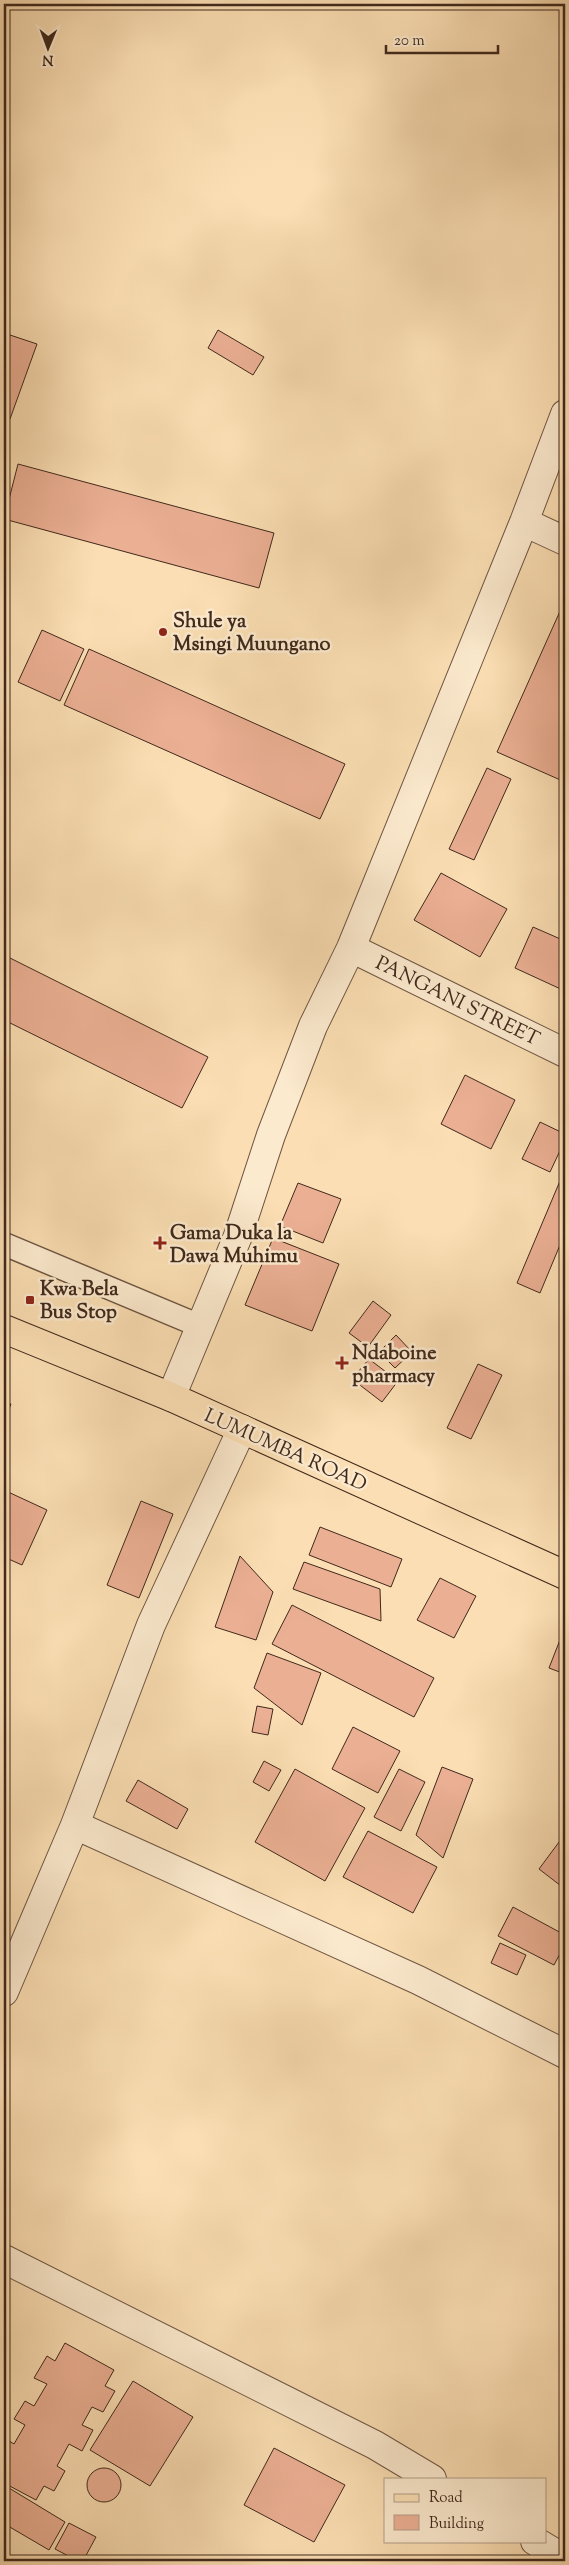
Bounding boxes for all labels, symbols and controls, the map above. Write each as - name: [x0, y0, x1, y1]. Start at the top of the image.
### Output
- north arrow: [22, 22, 72, 72]
- scale bar: [386, 22, 499, 54]
- text: 20 m: [394, 31, 425, 52]
- text: N: [42, 49, 54, 69]
- place label: Shule ya Msingi Muungano: [173, 608, 331, 660]
- marker: Shule ya Msingi Muungano: [157, 626, 169, 638]
- street label: PANGANI STREET: [370, 950, 544, 1055]
- place label: Gama Duka la Dawa Muhimu: [170, 1220, 299, 1272]
- marker: Gama Duka la Dawa Muhimu: [154, 1237, 166, 1249]
- place label: Kwa Bela Bus Stop: [40, 1276, 119, 1328]
- marker: Kwa Bela Bus Stop: [24, 1294, 36, 1306]
- place label: Ndaboine pharmacy: [352, 1340, 437, 1392]
- marker: Ndaboine pharmacy: [336, 1357, 348, 1369]
- street label: LUMUMBA ROAD: [199, 1402, 371, 1500]
- legend: [384, 2478, 546, 2542]
- text: Road: [429, 2488, 463, 2509]
- text: Building: [429, 2514, 484, 2535]

